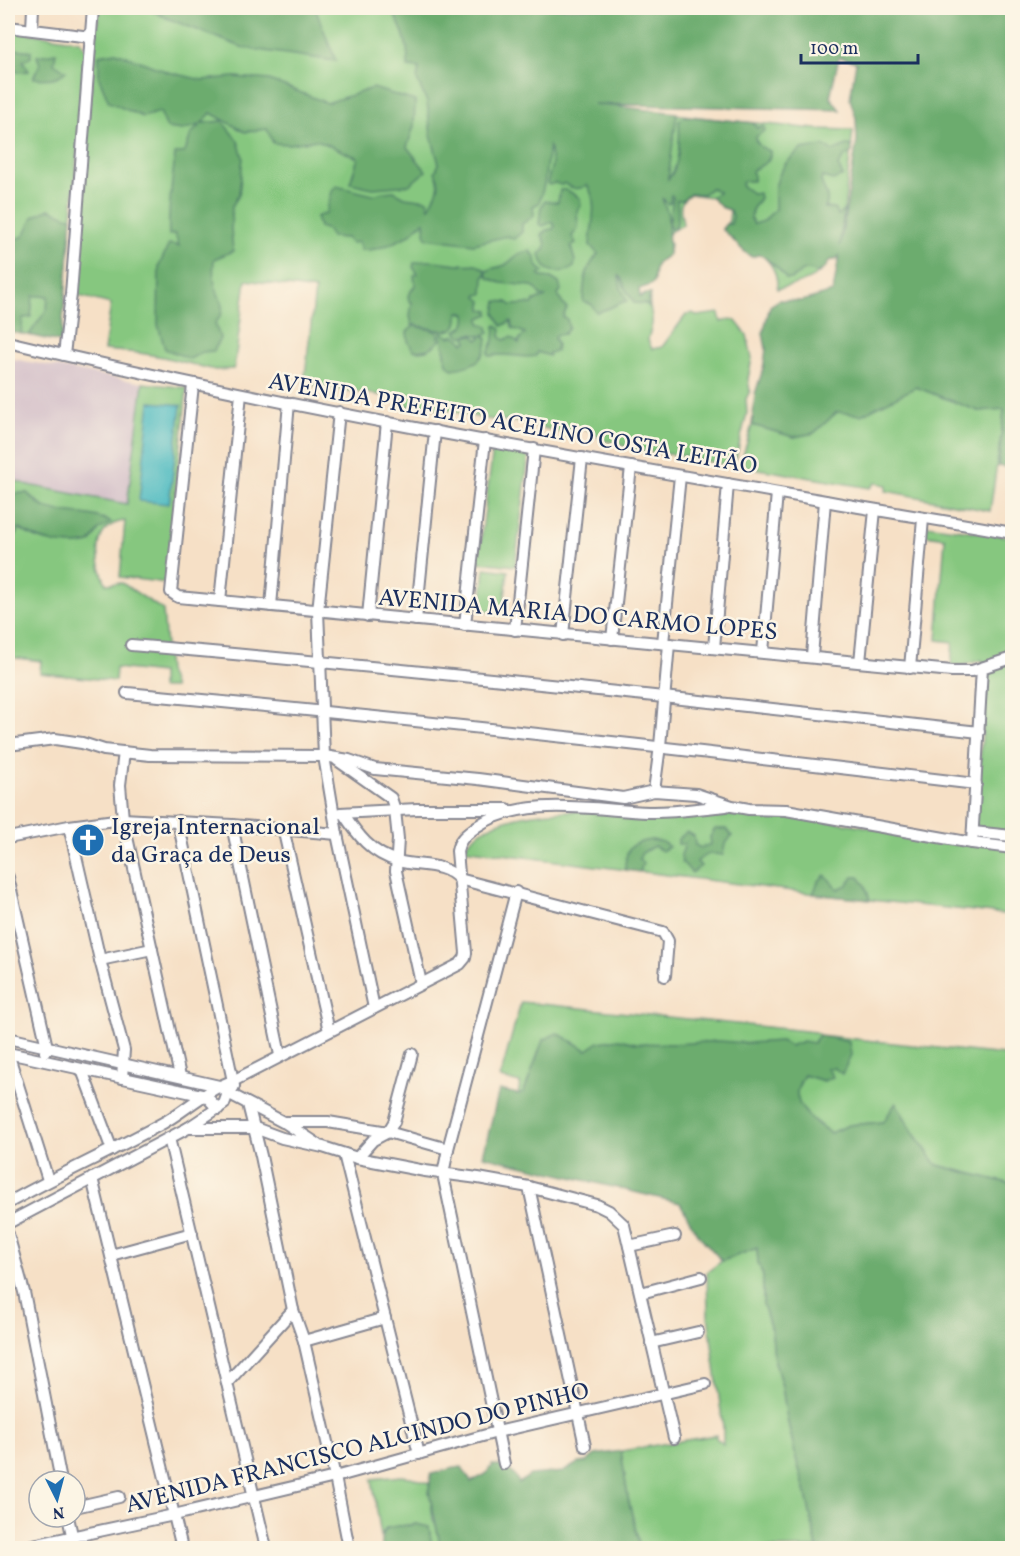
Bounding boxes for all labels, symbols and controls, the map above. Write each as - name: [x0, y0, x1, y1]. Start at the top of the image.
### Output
- scale bar: [801, 27, 918, 65]
- text: 100 m: [810, 37, 859, 62]
- street label: AVENIDA PREFEITO ACELINO COSTA LEITÃO: [266, 365, 760, 485]
- street label: AVENIDA MARIA DO CARMO LOPES: [377, 582, 779, 650]
- place label: Igreja Internacional da Graça de Deus: [111, 811, 320, 873]
- church icon: Igreja Internacional da Graça de Deus: [70, 822, 106, 858]
- street label: AVENIDA FRANCISCO ALCINDO DO PINHO: [122, 1375, 593, 1523]
- north arrow: [27, 1469, 87, 1529]
- text: N: [51, 1500, 65, 1524]

